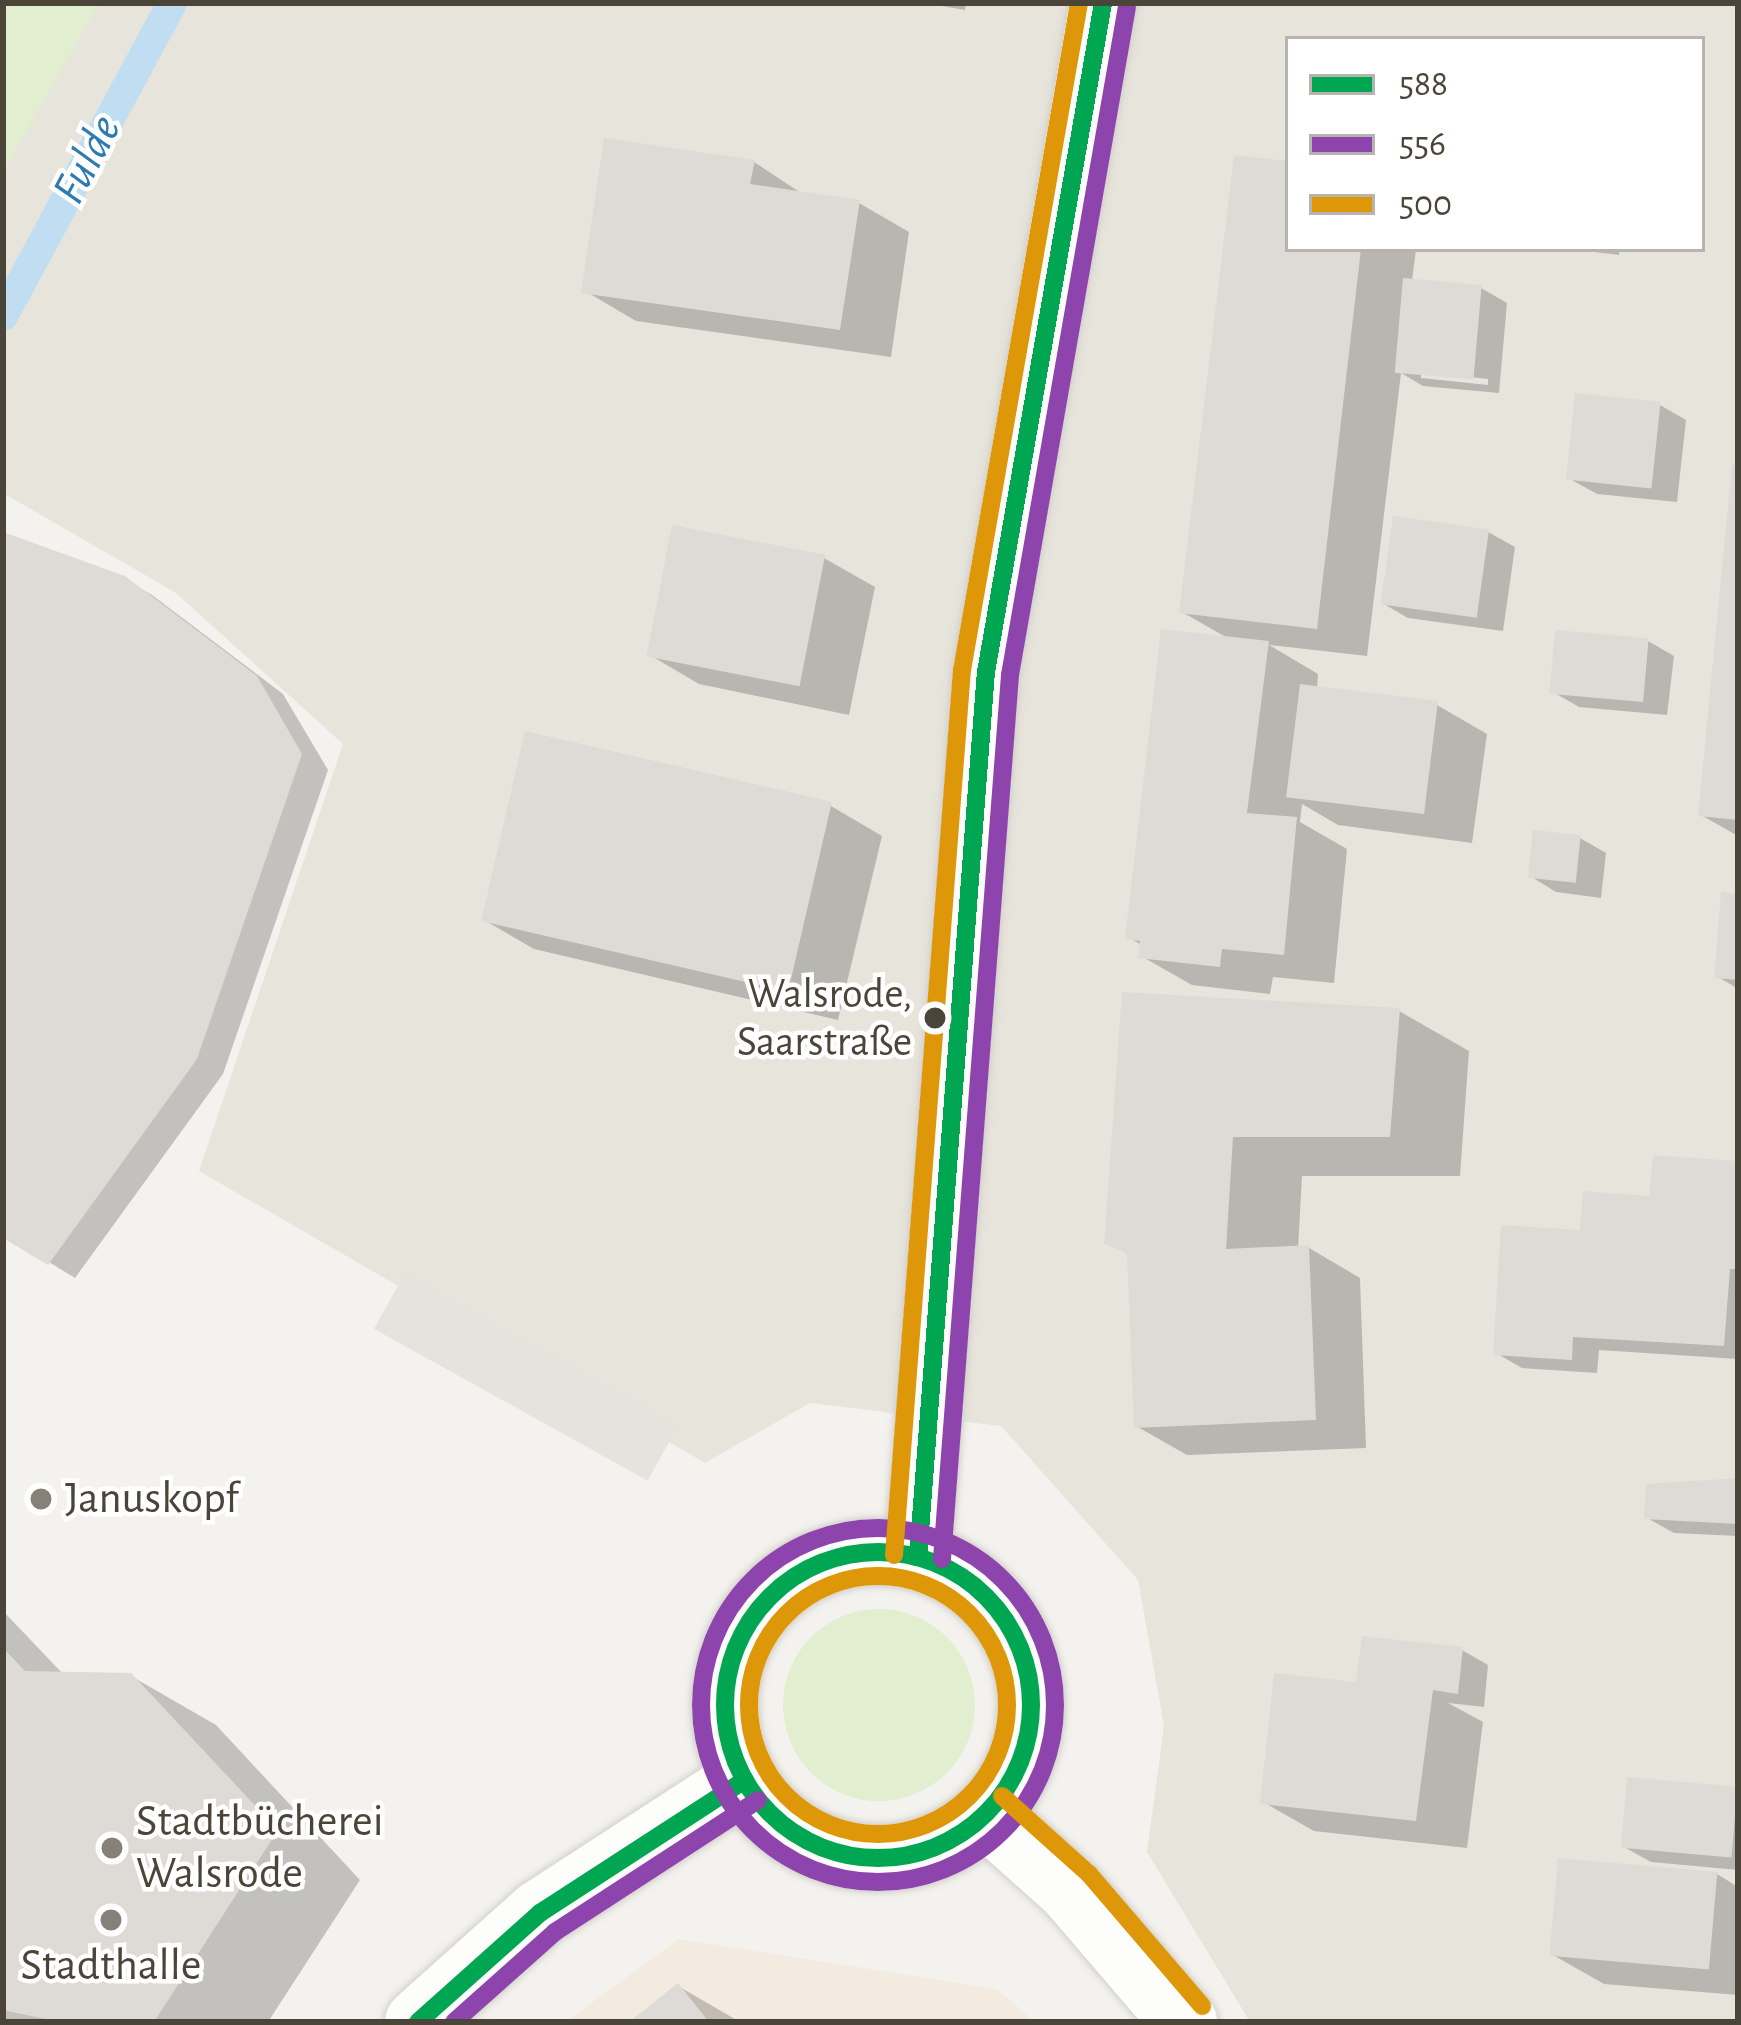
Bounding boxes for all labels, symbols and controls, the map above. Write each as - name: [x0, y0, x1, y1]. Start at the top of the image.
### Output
- legend: [1285, 36, 1705, 252]
- text: 588: [1399, 66, 1448, 102]
- water label: Fulde: [41, 106, 135, 214]
- text: 556: [1399, 126, 1446, 162]
- text: 500: [1399, 186, 1452, 222]
- place label: Walsrode, Saarstraße: [737, 969, 912, 1068]
- marker: Walsrode, Saarstraße: [924, 1007, 946, 1029]
- place label: Januskopf: [65, 1472, 239, 1526]
- marker: Januskopf: [28, 1486, 54, 1512]
- place label: Stadtbücherei Walsrode: [136, 1795, 384, 1901]
- marker: Stadtbücherei Walsrode: [99, 1835, 125, 1861]
- marker: Stadthalle: [98, 1907, 124, 1933]
- place label: Stadthalle: [20, 1939, 202, 1993]

